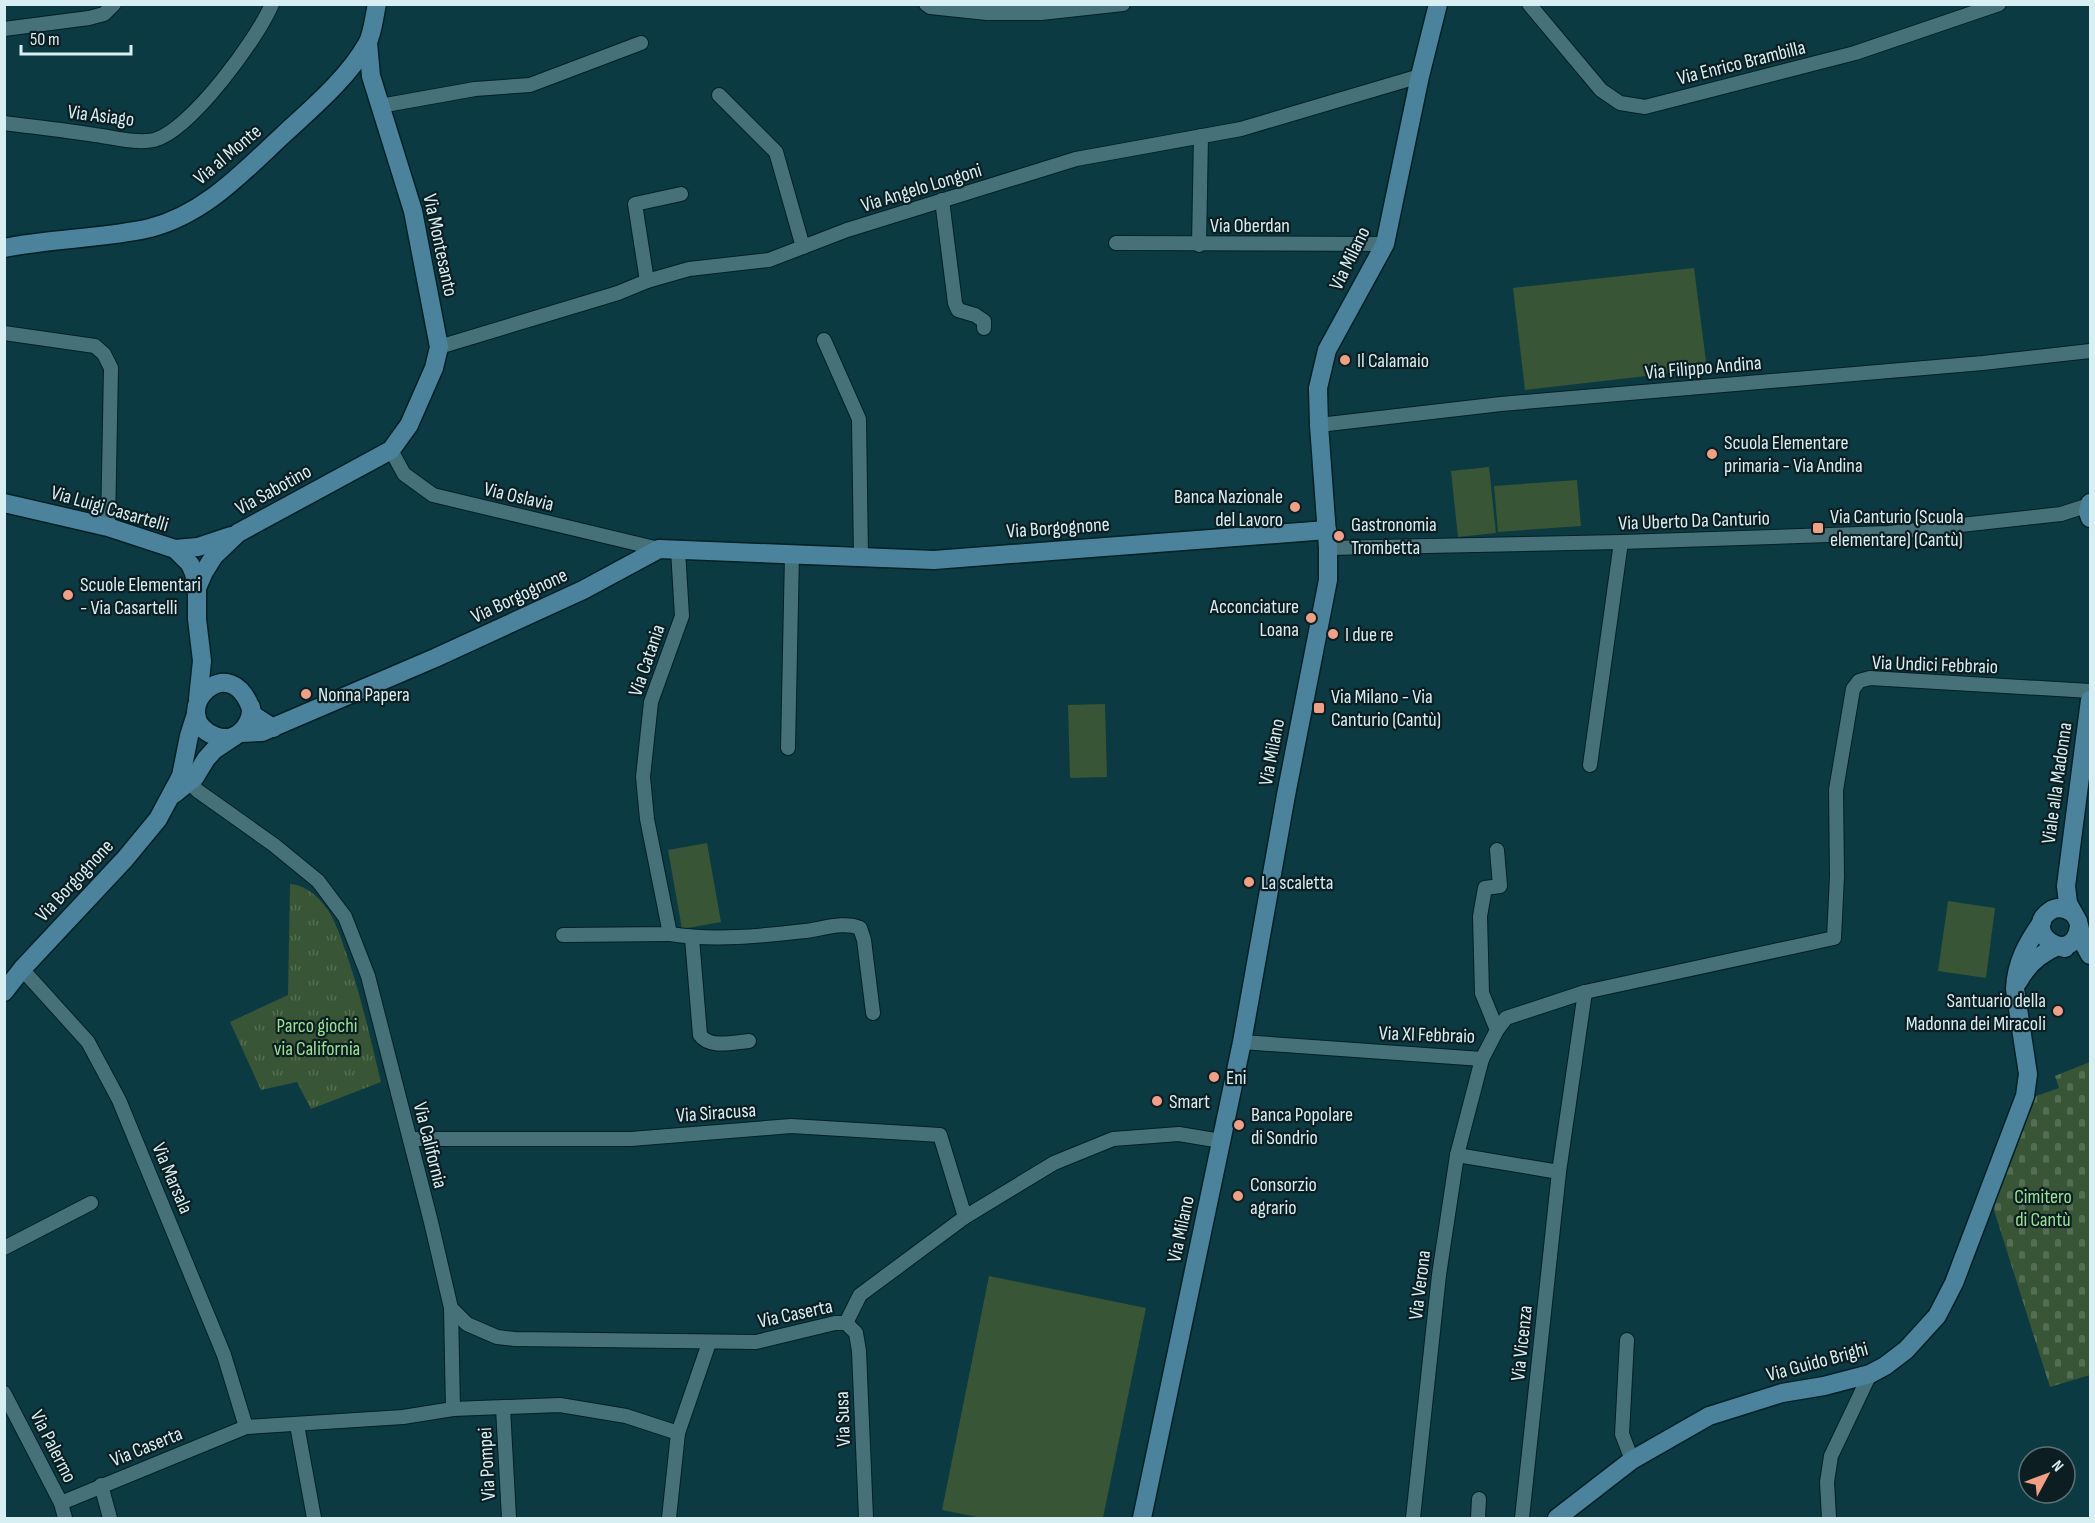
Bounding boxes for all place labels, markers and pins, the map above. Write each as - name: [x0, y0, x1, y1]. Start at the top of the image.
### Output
- place label: Il Calamaio: [1357, 349, 1429, 373]
- marker: Il Calamaio: [1338, 353, 1352, 367]
- place label: Scuola Elementare primaria - Via Andina: [1724, 431, 1863, 478]
- marker: Scuola Elementare primaria - Via Andina: [1705, 447, 1719, 461]
- place label: Banca Nazionale del Lavoro: [1174, 485, 1283, 532]
- marker: Banca Nazionale del Lavoro: [1288, 500, 1302, 514]
- place label: Via Canturio (Scuola elementare) (Cantù): [1830, 505, 1964, 552]
- place label: Gastronomia Trombetta: [1351, 513, 1437, 560]
- marker: Via Canturio (Scuola elementare) (Cantù): [1811, 521, 1825, 535]
- marker: Gastronomia Trombetta: [1332, 529, 1346, 543]
- place label: Scuole Elementari - Via Casartelli: [80, 573, 201, 620]
- marker: Scuole Elementari - Via Casartelli: [61, 588, 75, 602]
- place label: Acconciature Loana: [1209, 595, 1299, 642]
- marker: Acconciature Loana: [1304, 611, 1318, 625]
- place label: I due re: [1345, 623, 1394, 647]
- marker: I due re: [1326, 627, 1340, 641]
- place label: Nonna Papera: [318, 683, 410, 707]
- place label: Via Milano - Via Canturio (Cantù): [1331, 685, 1441, 732]
- marker: Nonna Papera: [299, 687, 313, 701]
- marker: Via Milano - Via Canturio (Cantù): [1312, 701, 1326, 715]
- place label: La scaletta: [1261, 871, 1333, 895]
- marker: La scaletta: [1242, 875, 1256, 889]
- place label: Santuario della Madonna dei Miracoli: [1906, 989, 2046, 1036]
- marker: Santuario della Madonna dei Miracoli: [2051, 1004, 2065, 1018]
- place label: Eni: [1226, 1066, 1247, 1090]
- marker: Eni: [1207, 1070, 1221, 1084]
- place label: Smart: [1169, 1090, 1210, 1114]
- marker: Smart: [1150, 1094, 1164, 1108]
- place label: Banca Popolare di Sondrio: [1251, 1103, 1353, 1150]
- marker: Banca Popolare di Sondrio: [1232, 1118, 1246, 1132]
- place label: Consorzio agrario: [1250, 1173, 1317, 1220]
- marker: Consorzio agrario: [1231, 1189, 1245, 1203]

